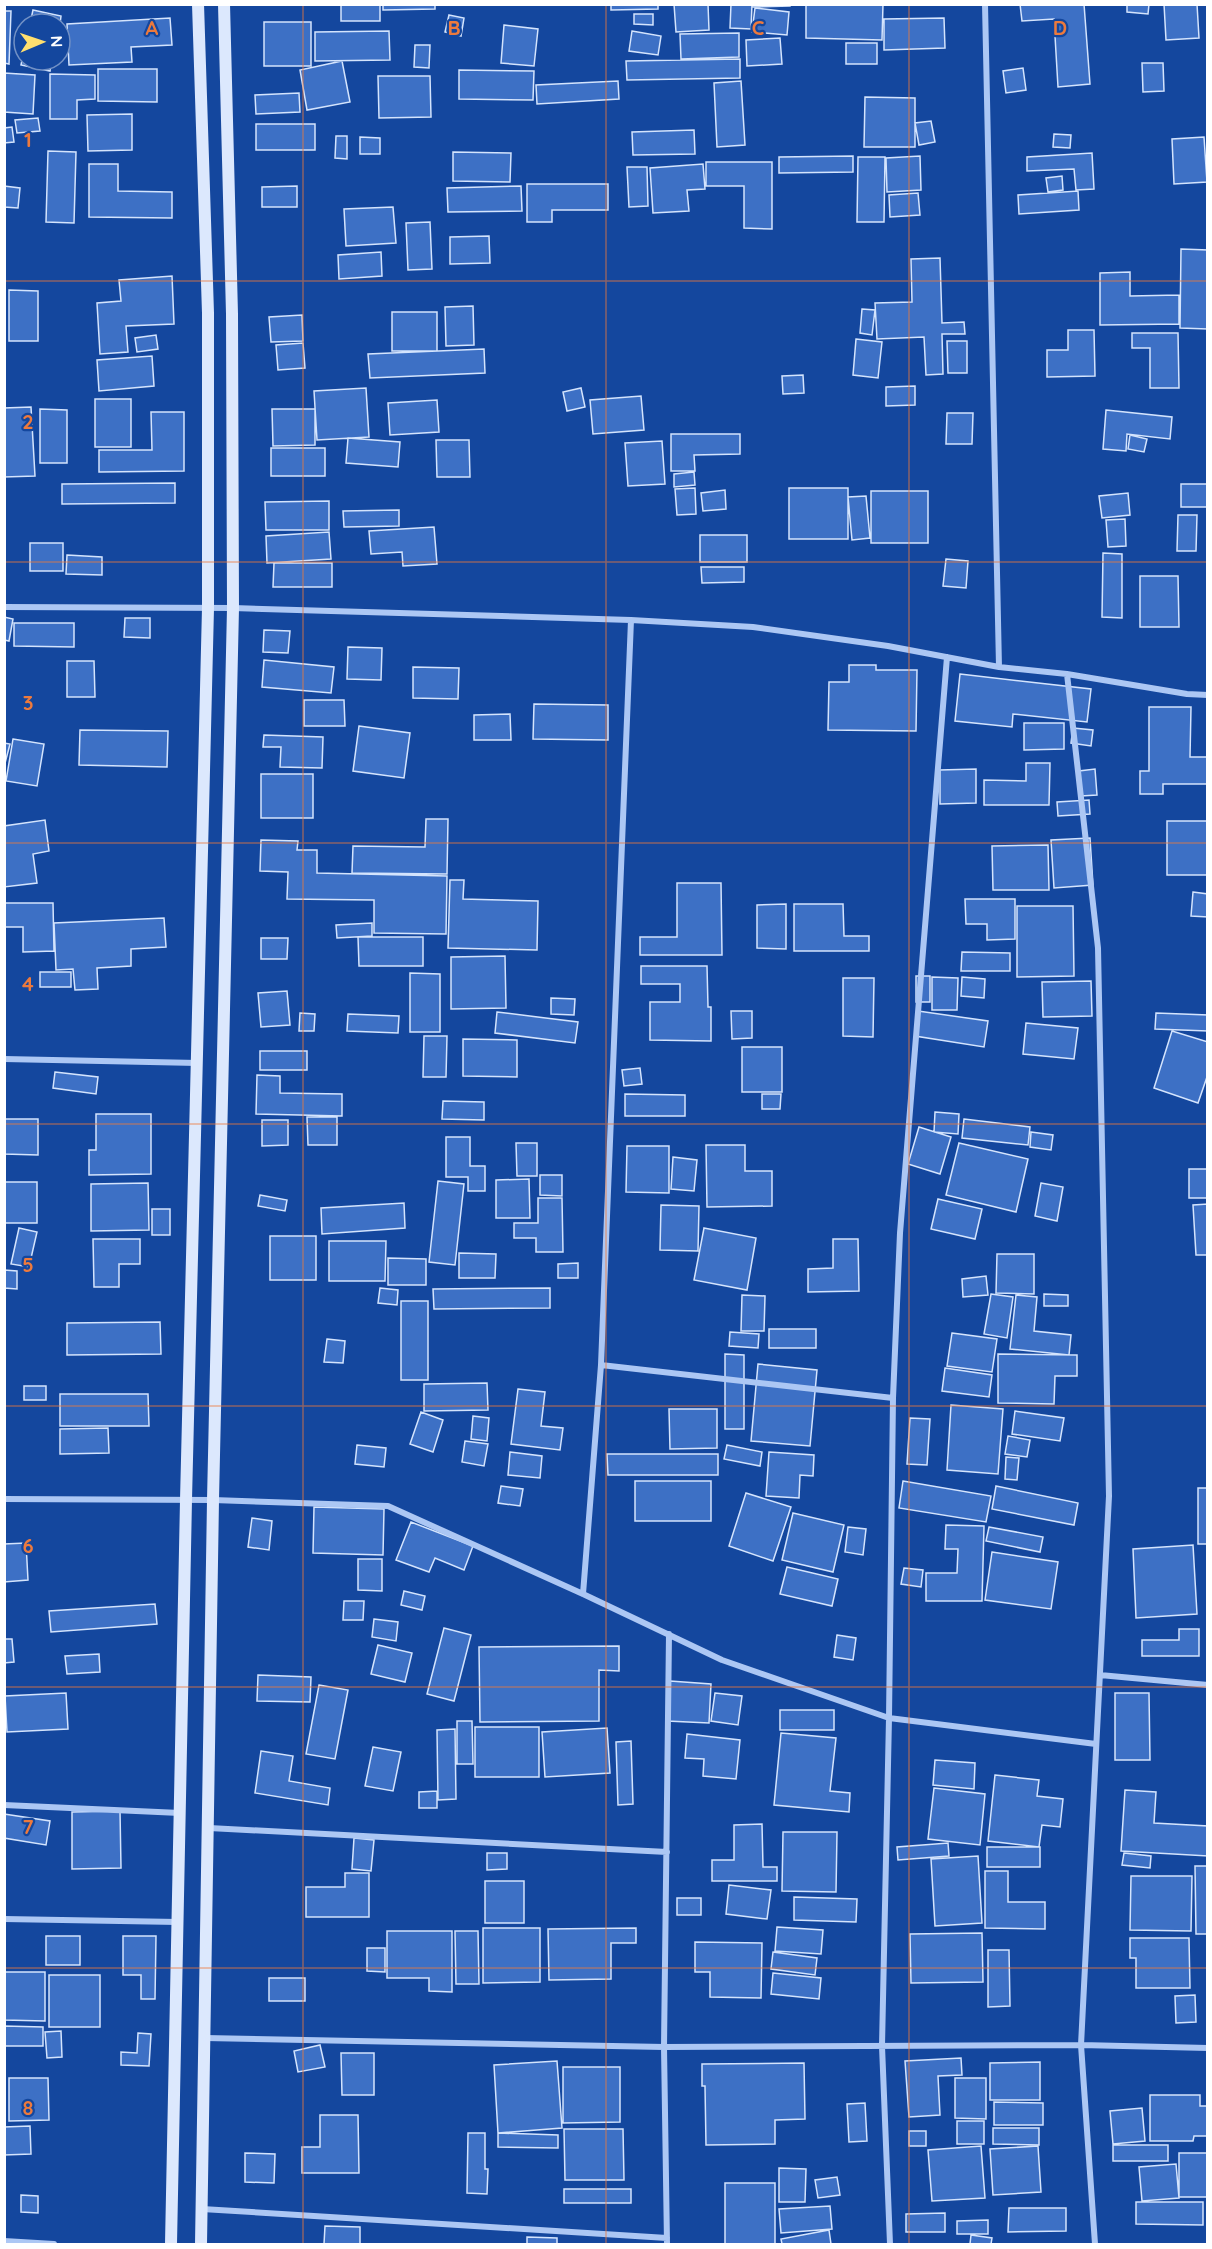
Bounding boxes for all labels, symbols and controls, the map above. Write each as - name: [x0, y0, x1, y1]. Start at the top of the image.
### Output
- north arrow: [12, 12, 72, 72]
- text: A: [146, 15, 159, 40]
- text: B: [447, 15, 461, 40]
- text: C: [752, 15, 765, 40]
- text: D: [1053, 15, 1067, 40]
- text: N: [47, 35, 67, 48]
- text: 1: [24, 127, 32, 152]
- text: 2: [22, 409, 34, 434]
- text: 3: [23, 690, 33, 715]
- text: 4: [22, 971, 34, 996]
- text: 5: [22, 1252, 34, 1277]
- text: 6: [22, 1533, 34, 1558]
- text: 7: [23, 1814, 34, 1839]
- text: 8: [23, 2095, 34, 2120]

